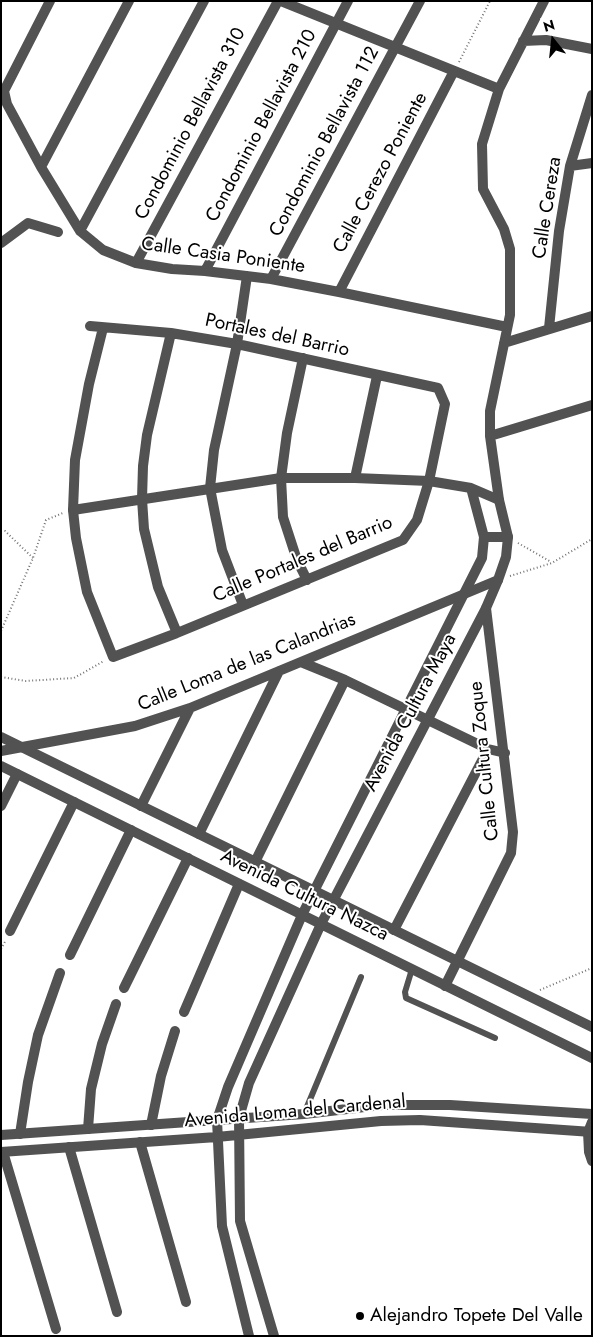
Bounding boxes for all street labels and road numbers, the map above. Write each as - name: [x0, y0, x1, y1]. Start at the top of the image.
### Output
- street label: Condominio Bellavista 310: [131, 24, 251, 224]
- street label: Condominio Bellavista 210: [202, 26, 322, 226]
- street label: Condominio Bellavista 112: [265, 43, 385, 241]
- street label: Calle Cerezo Poniente: [329, 89, 433, 257]
- street label: Calle Cereza: [529, 155, 567, 261]
- street label: Calle Casia Poniente: [140, 233, 306, 279]
- street label: Portales del Barrio: [203, 310, 351, 362]
- street label: Calle Portales del Barrio: [210, 512, 396, 608]
- street label: Calle Loma de las Calandrias: [135, 609, 359, 717]
- street label: Avenida Cultura Maya: [360, 630, 462, 796]
- street label: Calle Cultura Zoque: [465, 680, 505, 842]
- street label: Avenida Cultura Nazca: [216, 845, 392, 947]
- street label: Avenida Loma del Cardenal: [183, 1091, 407, 1133]

